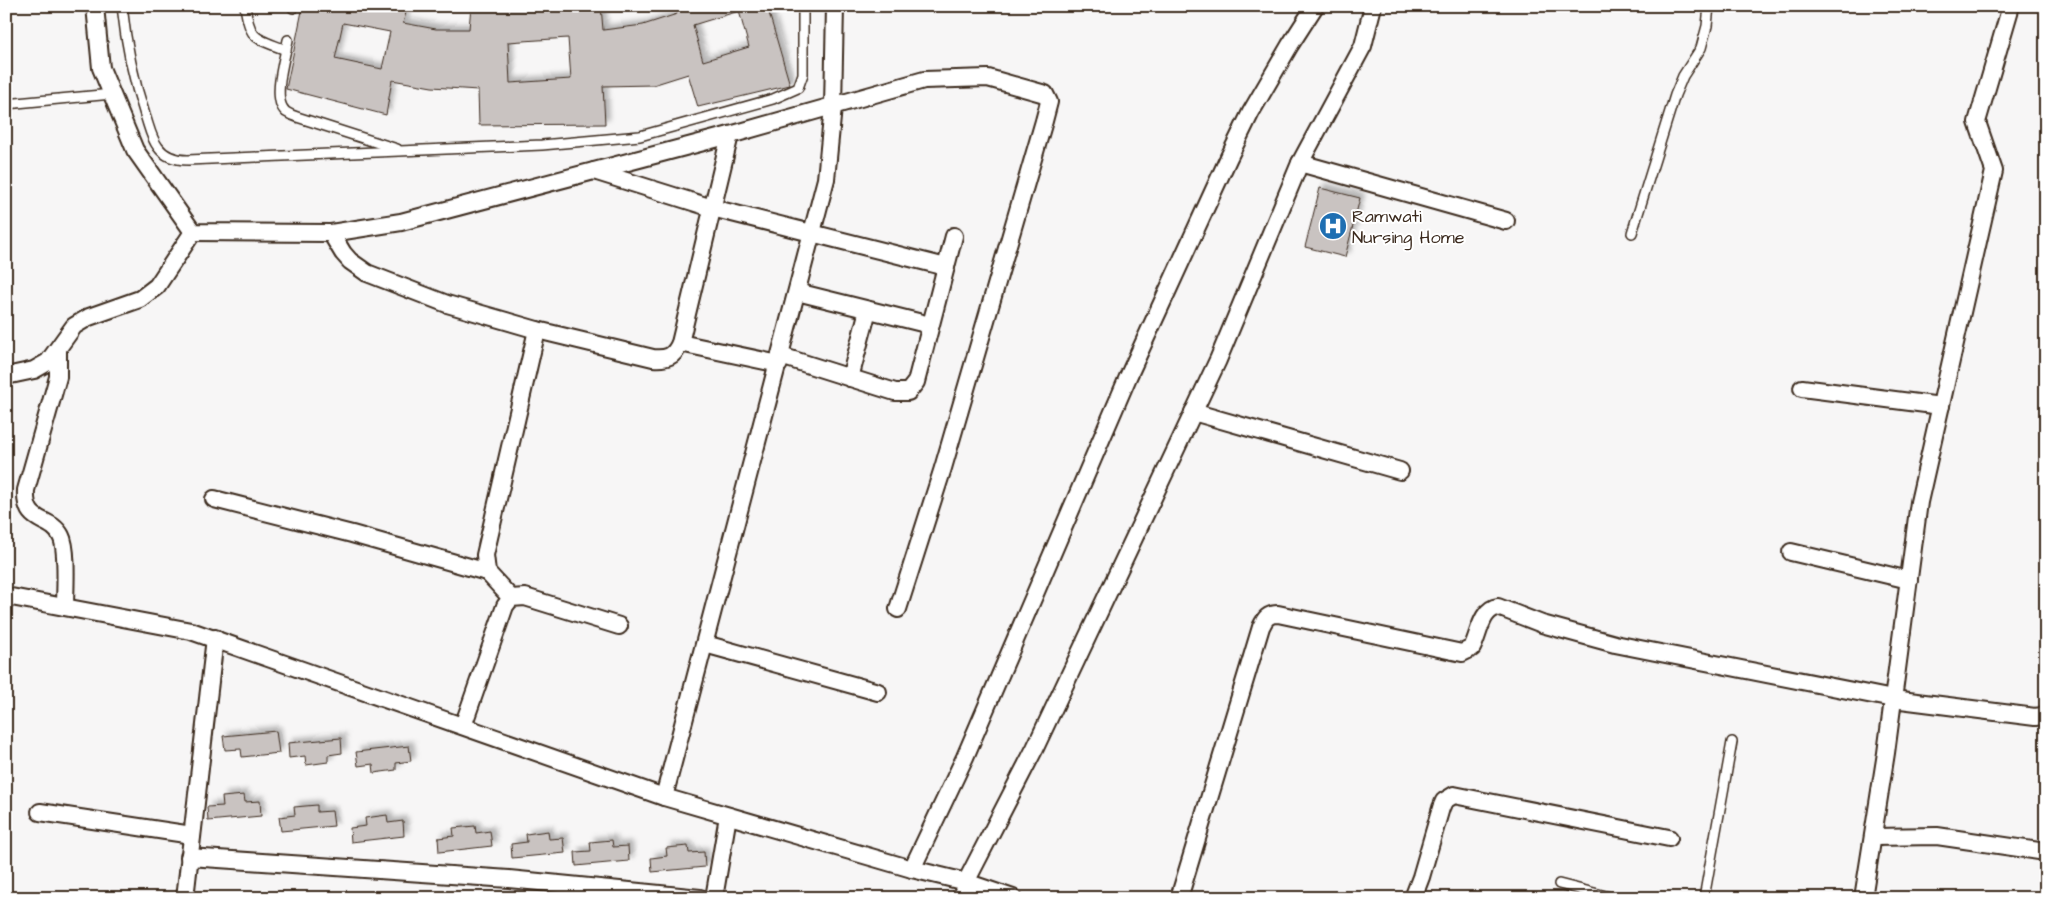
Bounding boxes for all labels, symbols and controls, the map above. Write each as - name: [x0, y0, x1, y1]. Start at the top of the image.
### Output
- place label: Ramwati Nursing Home: [1352, 204, 1465, 251]
- hospital icon: Ramwati Nursing Home: [1318, 211, 1348, 241]

